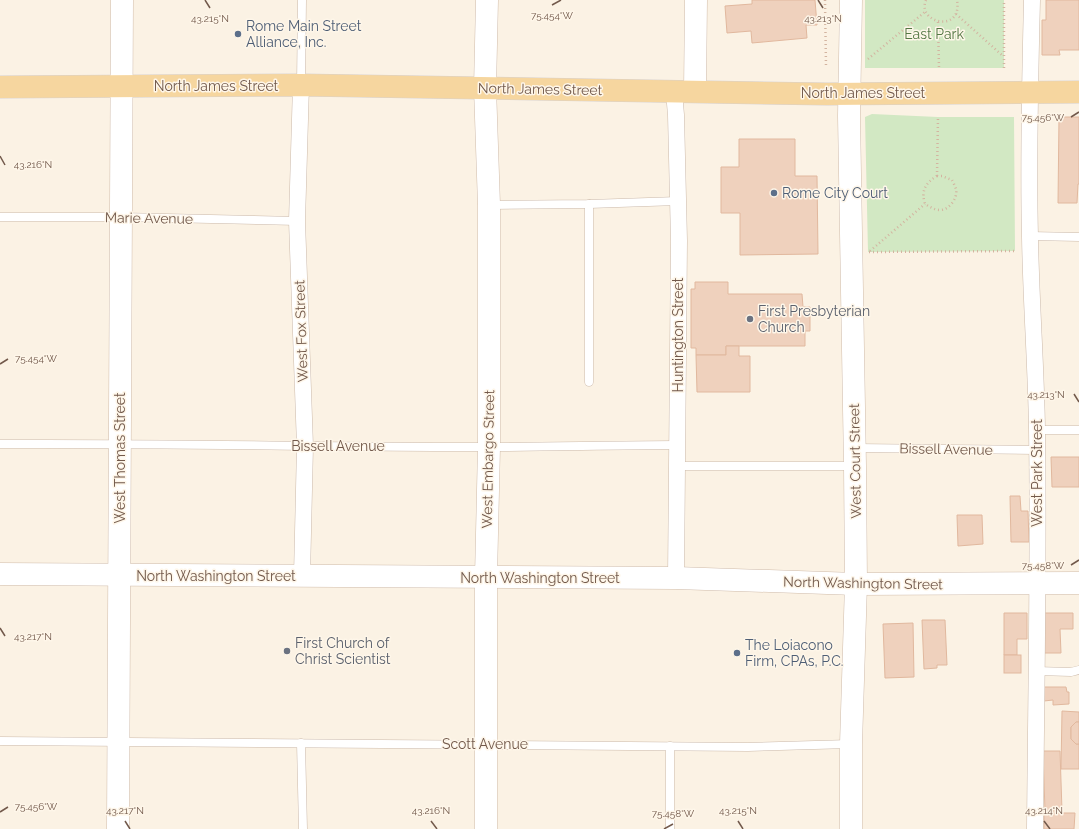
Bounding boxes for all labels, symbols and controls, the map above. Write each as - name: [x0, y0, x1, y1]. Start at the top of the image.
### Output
- text: 75.454°W: [531, 10, 573, 21]
- text: 43.215°N: [191, 13, 229, 24]
- text: 43.213°N: [804, 13, 842, 24]
- place label: Rome Main Street Alliance, Inc.: [246, 18, 362, 50]
- park label: East Park: [904, 26, 964, 42]
- marker: Rome Main Street Alliance, Inc.: [233, 29, 243, 39]
- street label: North James Street: [154, 78, 279, 94]
- street label: North James Street: [478, 80, 603, 98]
- street label: North James Street: [801, 85, 926, 101]
- text: 75.456°W: [1022, 112, 1065, 123]
- text: 43.216°N: [14, 159, 52, 170]
- place label: Rome City Court: [782, 185, 888, 201]
- marker: Rome City Court: [769, 188, 779, 198]
- street label: Marie Avenue: [105, 209, 193, 227]
- street label: Huntington Street: [670, 277, 686, 392]
- street label: West Fox Street: [291, 279, 311, 382]
- place label: First Presbyterian Church: [758, 303, 870, 335]
- marker: First Presbyterian Church: [745, 314, 755, 324]
- text: 75.454°W: [15, 353, 57, 364]
- street label: West Embargo Street: [479, 389, 497, 528]
- text: 43.213°N: [1027, 389, 1065, 400]
- street label: West Thomas Street: [112, 392, 128, 524]
- street label: West Court Street: [846, 403, 864, 519]
- street label: West Park Street: [1029, 419, 1045, 527]
- street label: Bissell Avenue: [291, 438, 385, 454]
- street label: Bissell Avenue: [899, 440, 993, 458]
- text: 75.458°W: [1022, 560, 1065, 571]
- street label: North Washington Street: [136, 568, 296, 584]
- street label: North Washington Street: [460, 570, 620, 586]
- street label: North Washington Street: [783, 574, 943, 592]
- text: 43.217°N: [14, 631, 52, 642]
- place label: First Church of Christ Scientist: [295, 635, 391, 667]
- place label: The Loiacono Firm, CPAs, P.C.: [745, 637, 843, 669]
- marker: First Church of Christ Scientist: [282, 646, 292, 656]
- marker: The Loiacono Firm, CPAs, P.C.: [732, 648, 742, 658]
- street label: Scott Avenue: [442, 736, 528, 752]
- text: 75.456°W: [15, 801, 58, 812]
- text: 43.217°N: [106, 805, 144, 816]
- text: 43.216°N: [412, 805, 450, 816]
- text: 43.215°N: [719, 805, 757, 816]
- text: 43.214°N: [1025, 805, 1063, 816]
- text: 75.458°W: [652, 808, 695, 819]

